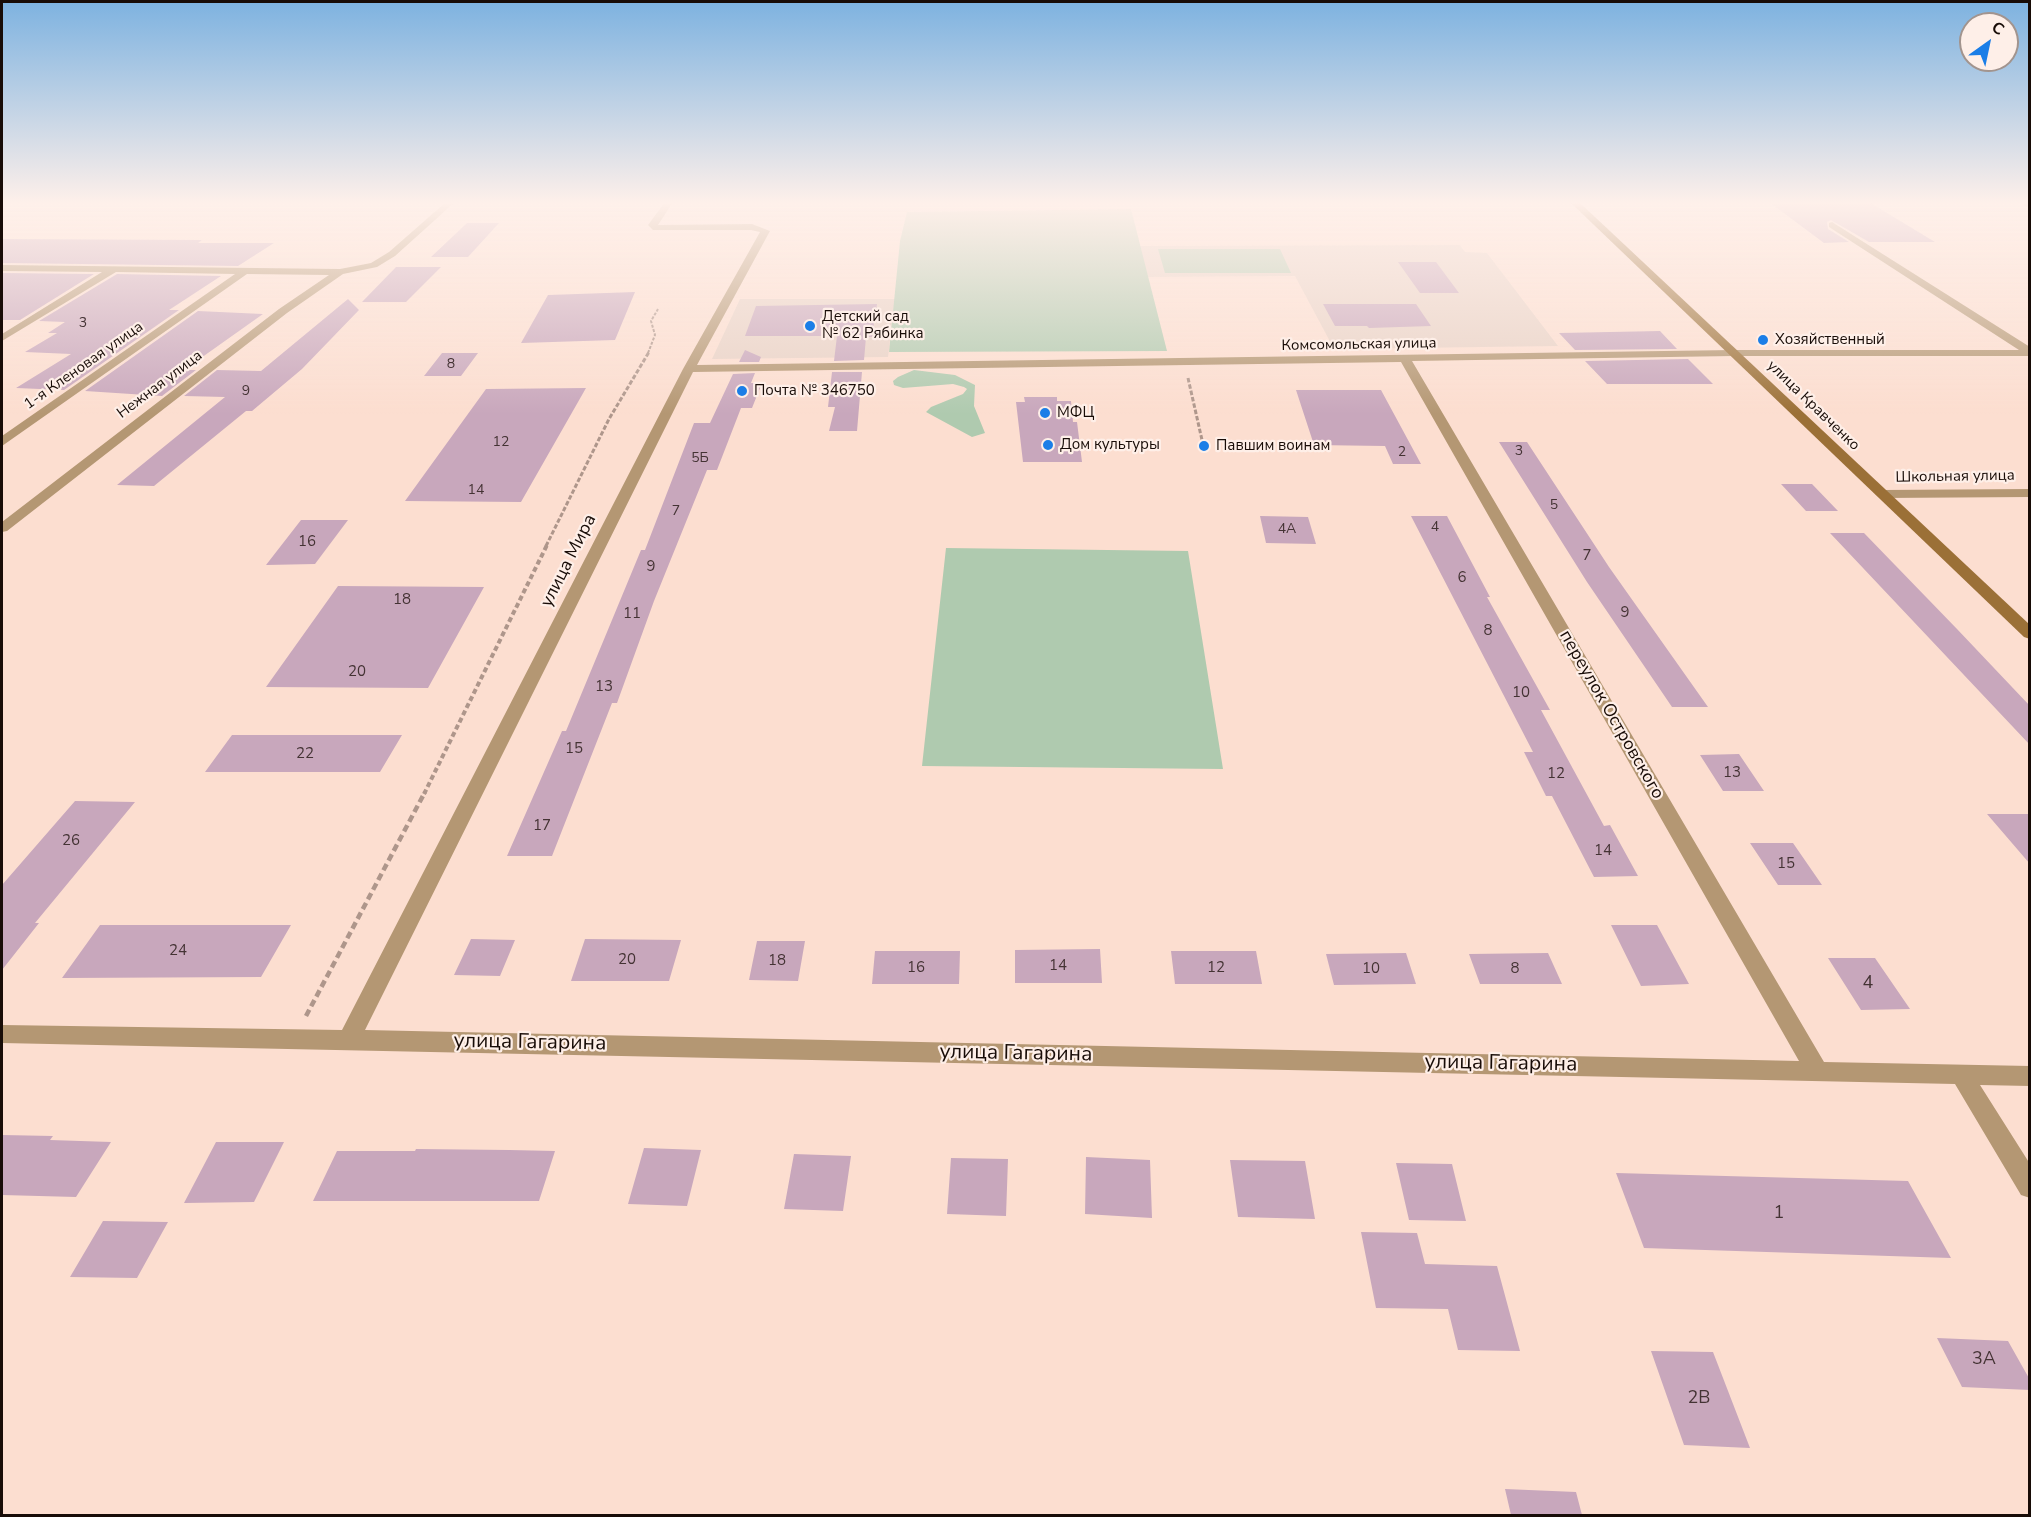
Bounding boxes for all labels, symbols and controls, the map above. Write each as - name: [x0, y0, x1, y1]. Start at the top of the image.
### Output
- north arrow: [1959, 12, 2019, 72]
- text: С: [1987, 16, 2008, 41]
- place label: Детский сад № 62 Рябинка: [822, 308, 924, 343]
- house number: 3: [79, 316, 87, 332]
- street label: 1-я Кленовая улица: [21, 318, 147, 414]
- marker: Детский сад № 62 Рябинка: [803, 319, 817, 333]
- place label: Хозяйственный: [1775, 331, 1885, 349]
- marker: Хозяйственный: [1756, 333, 1770, 347]
- street label: Комсомольская улица: [1281, 335, 1437, 355]
- street label: Нежная улица: [114, 347, 206, 423]
- house number: 8: [447, 357, 455, 373]
- street label: улица Кравченко: [1763, 357, 1863, 455]
- place label: Почта № 346750: [754, 382, 875, 400]
- house number: 9: [242, 384, 250, 400]
- marker: Почта № 346750: [735, 384, 749, 398]
- place label: МФЦ: [1057, 404, 1094, 422]
- marker: МФЦ: [1038, 406, 1052, 420]
- house number: 12: [493, 435, 509, 451]
- place label: Дом культуры: [1060, 436, 1160, 454]
- place label: Павшим воинам: [1216, 437, 1330, 455]
- marker: Дом культуры: [1041, 438, 1055, 452]
- marker: Павшим воинам: [1197, 439, 1211, 453]
- house number: 3: [1515, 444, 1523, 460]
- house number: 2: [1398, 445, 1406, 461]
- house number: 5Б: [691, 451, 709, 467]
- street label: Школьная улица: [1895, 467, 2015, 487]
- house number: 14: [468, 483, 484, 499]
- house number: 5: [1550, 498, 1558, 514]
- house number: 7: [672, 504, 680, 520]
- street label: улица Мира: [536, 511, 602, 611]
- house number: 4: [1431, 520, 1439, 536]
- house number: 4А: [1278, 522, 1296, 538]
- house number: 16: [298, 533, 316, 551]
- house number: 7: [1583, 547, 1591, 565]
- house number: 9: [647, 558, 655, 576]
- house number: 6: [1458, 569, 1466, 587]
- house number: 18: [393, 591, 411, 609]
- house number: 9: [1621, 604, 1629, 622]
- house number: 11: [623, 605, 641, 623]
- house number: 8: [1484, 622, 1492, 640]
- street label: переулок Островского: [1554, 627, 1668, 803]
- house number: 20: [348, 663, 366, 681]
- house number: 13: [595, 678, 613, 696]
- house number: 10: [1512, 684, 1530, 702]
- house number: 15: [565, 740, 583, 758]
- house number: 22: [296, 745, 314, 763]
- house number: 13: [1723, 764, 1741, 782]
- house number: 12: [1547, 765, 1565, 783]
- house number: 17: [533, 817, 551, 835]
- house number: 26: [62, 832, 80, 850]
- house number: 14: [1594, 842, 1612, 860]
- house number: 15: [1777, 855, 1795, 873]
- house number: 24: [169, 942, 187, 960]
- house number: 20: [618, 951, 636, 969]
- house number: 18: [768, 952, 786, 970]
- house number: 14: [1049, 957, 1067, 975]
- house number: 16: [907, 959, 925, 977]
- house number: 12: [1207, 959, 1225, 977]
- house number: 10: [1362, 960, 1380, 978]
- house number: 8: [1511, 960, 1519, 978]
- house number: 4: [1863, 973, 1873, 995]
- street label: улица Гагарина: [453, 1029, 607, 1057]
- street label: улица Гагарина: [939, 1040, 1093, 1068]
- street label: улица Гагарина: [1424, 1050, 1578, 1078]
- house number: 1: [1774, 1203, 1784, 1225]
- house number: 3А: [1972, 1349, 1996, 1371]
- house number: 2В: [1688, 1388, 1710, 1410]

